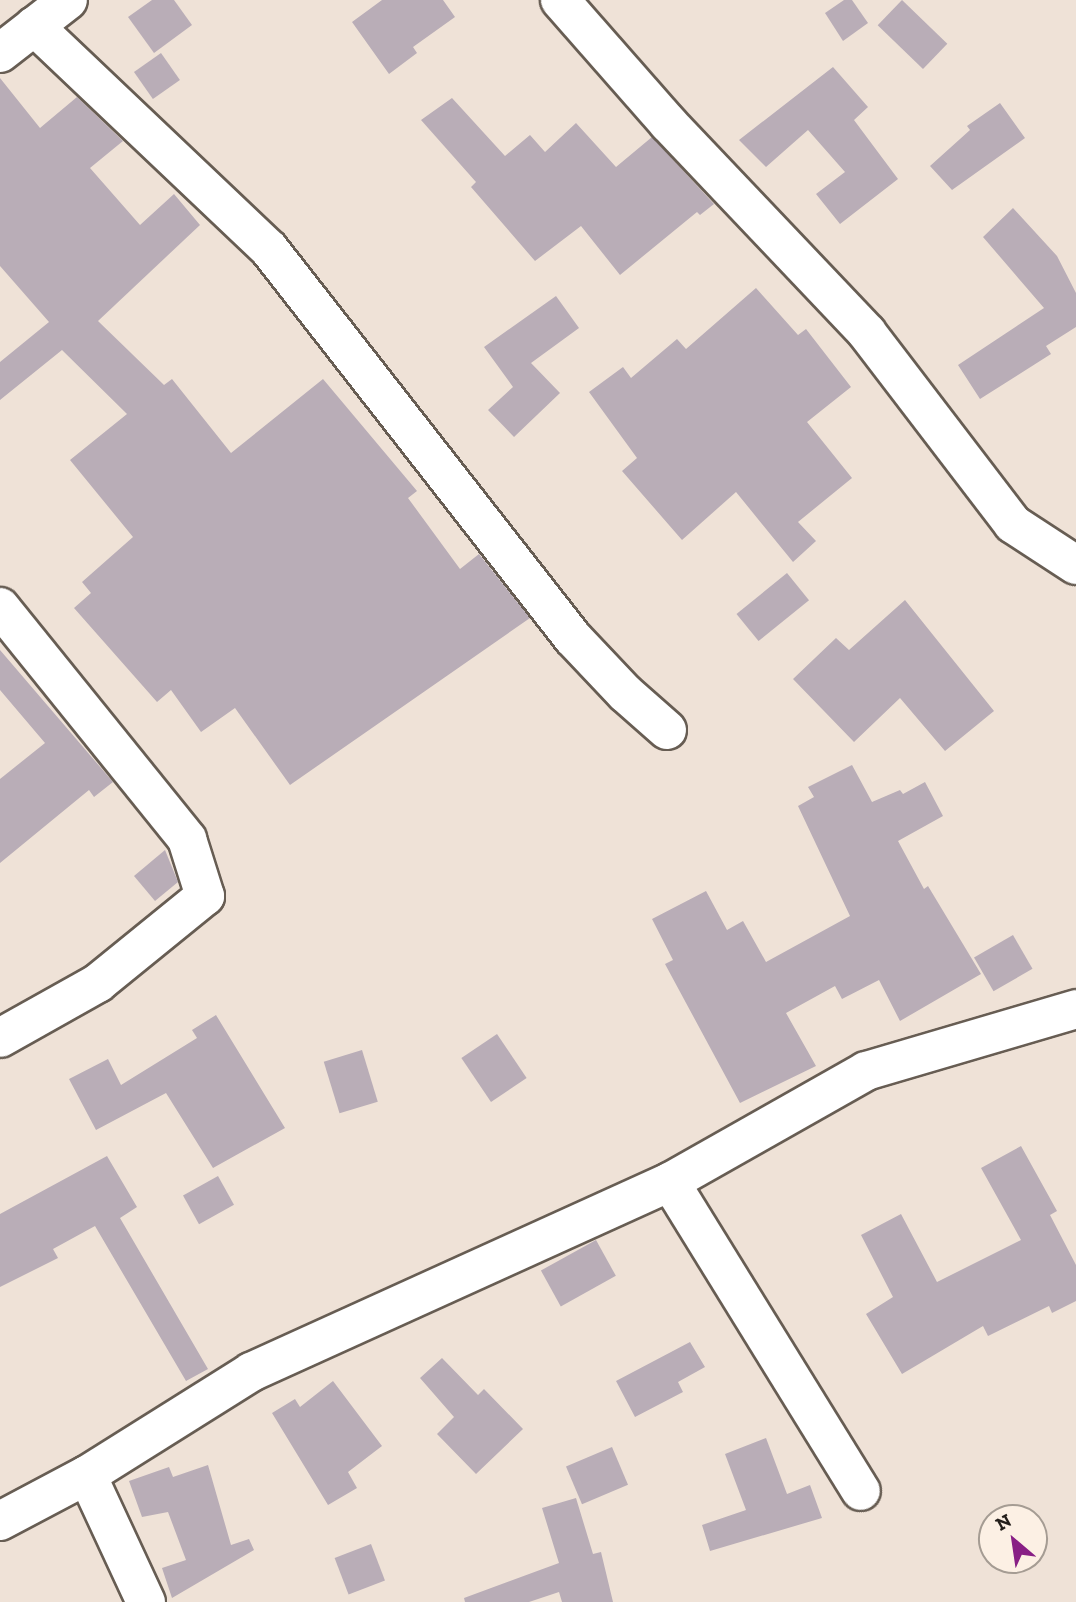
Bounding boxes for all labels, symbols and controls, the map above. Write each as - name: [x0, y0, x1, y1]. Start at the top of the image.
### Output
- north arrow: [978, 1504, 1048, 1574]
- text: N: [992, 1508, 1015, 1536]

